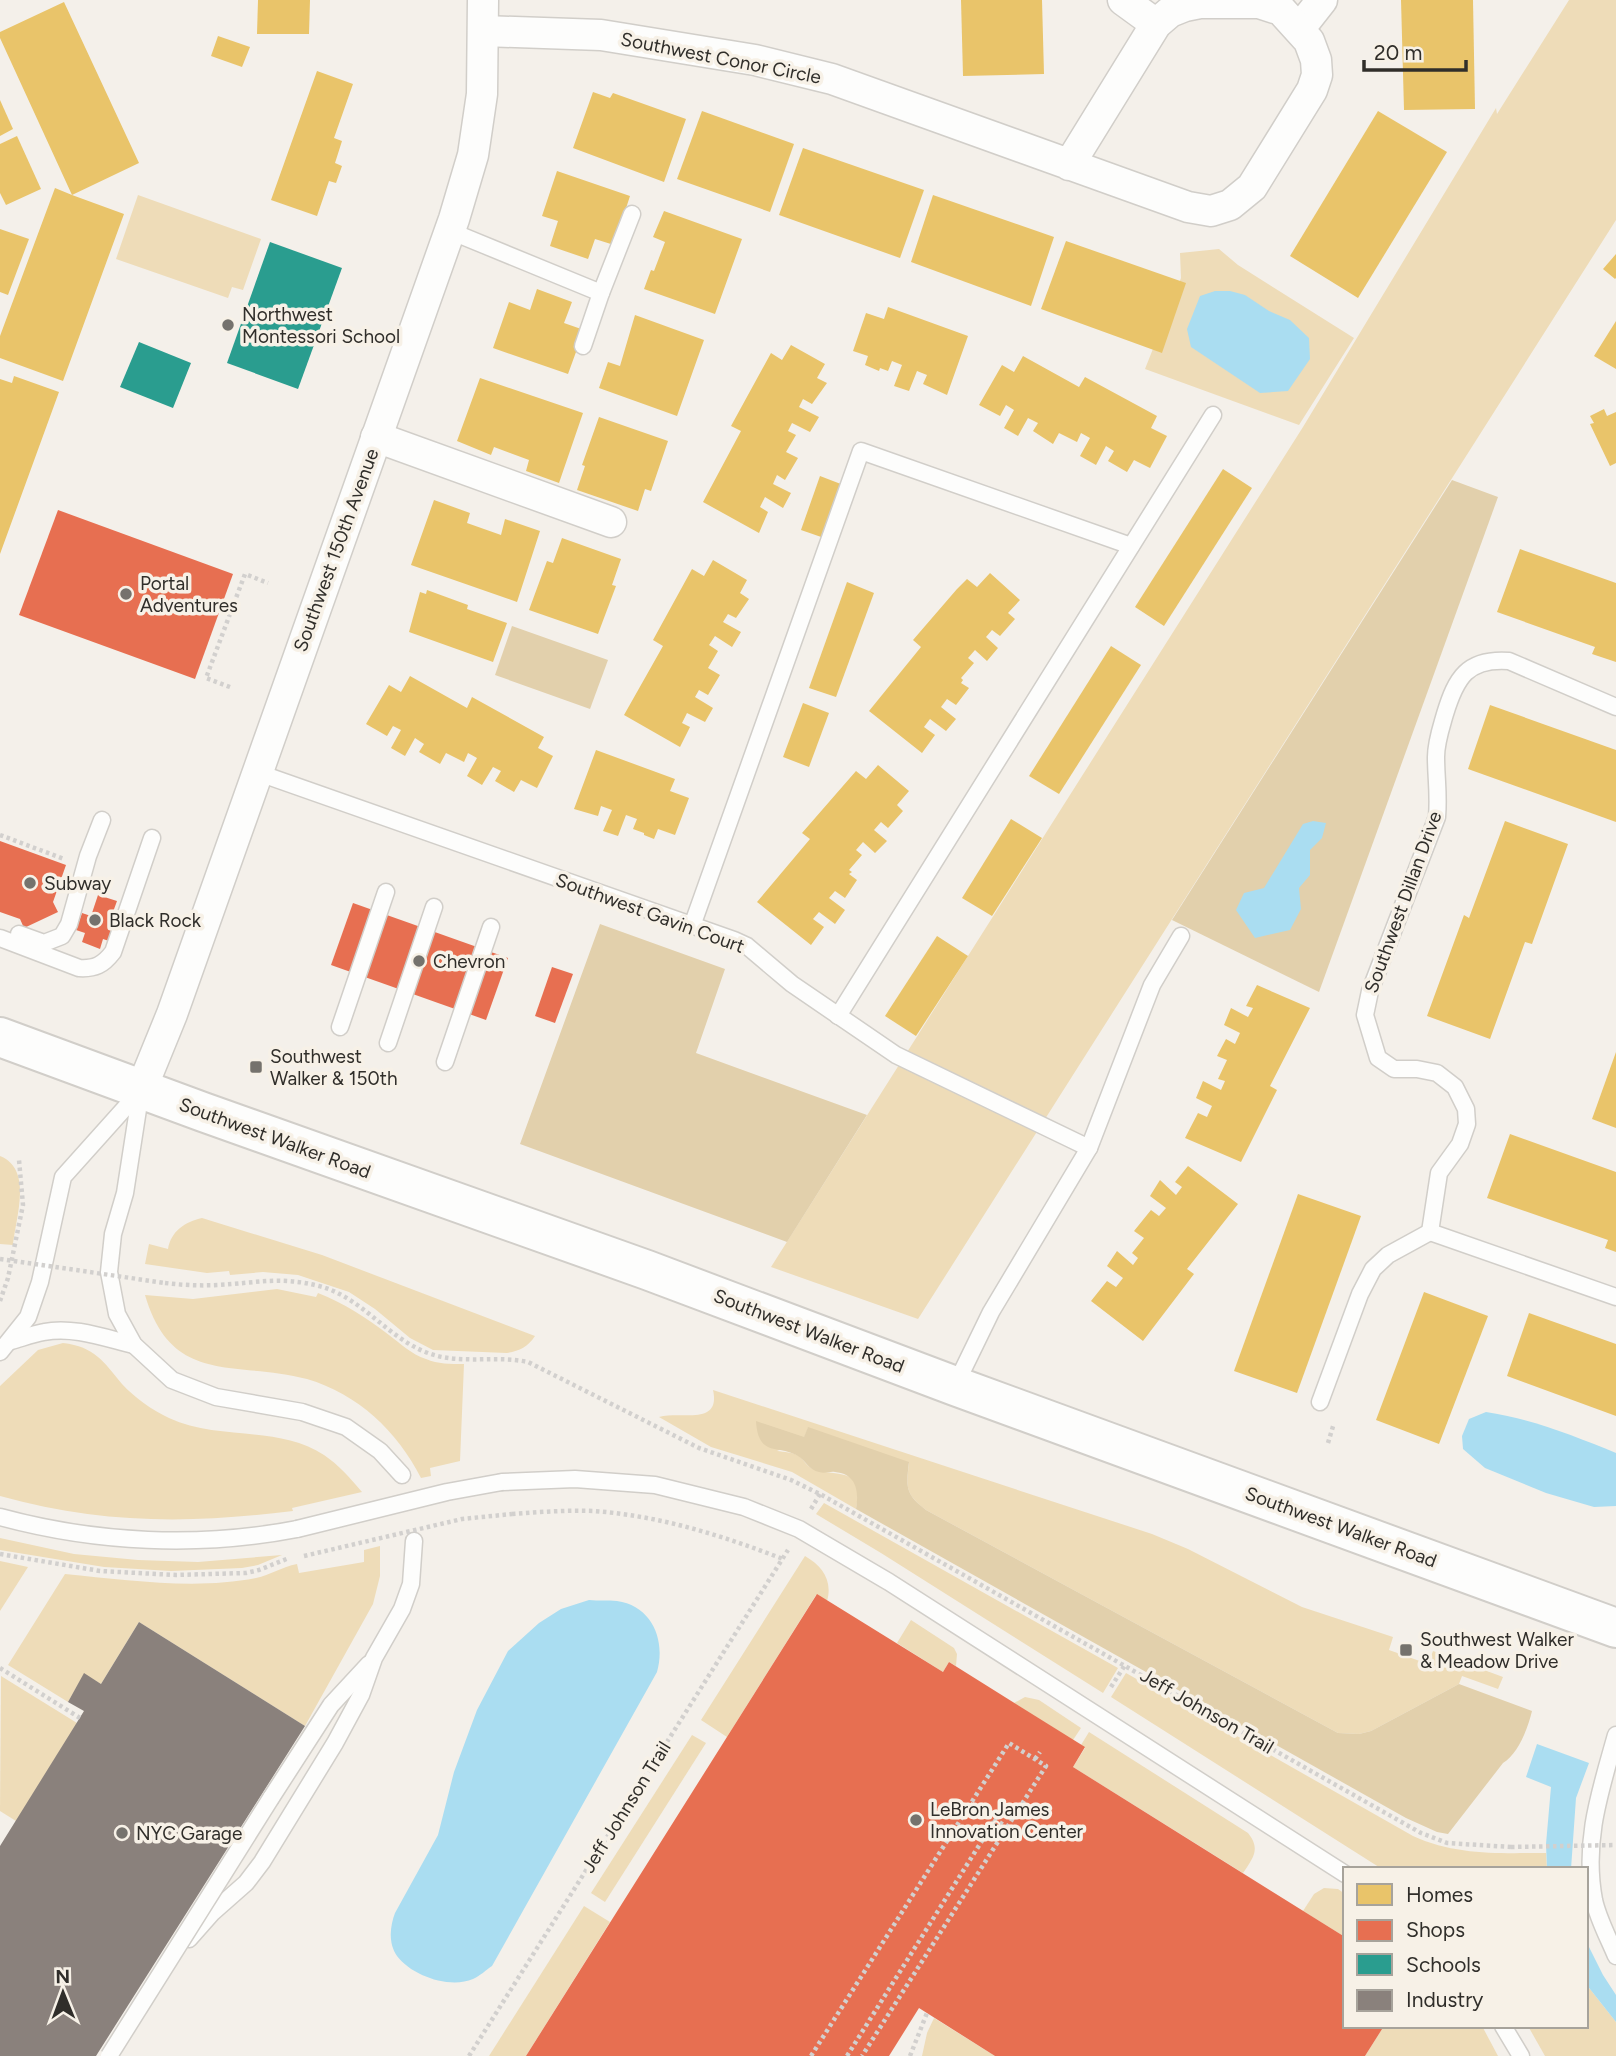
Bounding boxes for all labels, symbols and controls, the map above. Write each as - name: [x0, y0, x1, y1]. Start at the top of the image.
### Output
- street label: Southwest Conor Circle: [619, 27, 823, 89]
- scale bar: [1364, 28, 1466, 72]
- text: 20 m: [1374, 40, 1422, 65]
- place label: Northwest Montessori School: [242, 303, 400, 348]
- marker: Northwest Montessori School: [220, 317, 236, 333]
- street label: Southwest 150th Avenue: [289, 445, 383, 655]
- place label: Portal Adventures: [140, 572, 238, 617]
- marker: Portal Adventures: [118, 586, 134, 602]
- street label: Southwest Dillan Drive: [1359, 808, 1447, 996]
- street label: Southwest Gavin Court: [552, 868, 748, 958]
- place label: Subway: [44, 872, 111, 895]
- marker: Subway: [22, 875, 38, 891]
- place label: Black Rock: [109, 909, 202, 932]
- marker: Black Rock: [87, 912, 103, 928]
- place label: Chevron: [433, 950, 505, 973]
- marker: Chevron: [411, 953, 427, 969]
- place label: Southwest Walker & 150th: [270, 1045, 398, 1090]
- marker: Southwest Walker & 150th: [248, 1059, 264, 1075]
- street label: Southwest Walker Road: [176, 1093, 374, 1183]
- street label: Southwest Walker Road: [710, 1284, 908, 1378]
- street label: Southwest Walker Road: [1242, 1482, 1440, 1572]
- place label: Southwest Walker & Meadow Drive: [1420, 1628, 1574, 1673]
- marker: Southwest Walker & Meadow Drive: [1398, 1642, 1414, 1658]
- street label: Jeff Johnson Trail: [1136, 1663, 1278, 1759]
- street label: Jeff Johnson Trail: [576, 1737, 676, 1877]
- place label: LeBron James Innovation Center: [930, 1798, 1084, 1843]
- marker: LeBron James Innovation Center: [908, 1812, 924, 1828]
- place label: NYC Garage: [136, 1822, 242, 1845]
- marker: NYC Garage: [114, 1825, 130, 1841]
- legend: [1343, 1867, 1588, 2028]
- text: Homes: [1406, 1882, 1473, 1907]
- text: Shops: [1406, 1917, 1465, 1942]
- text: Schools: [1406, 1952, 1481, 1977]
- north arrow: [28, 1958, 98, 2028]
- text: N: [55, 1965, 70, 1988]
- text: Industry: [1406, 1987, 1483, 2012]

